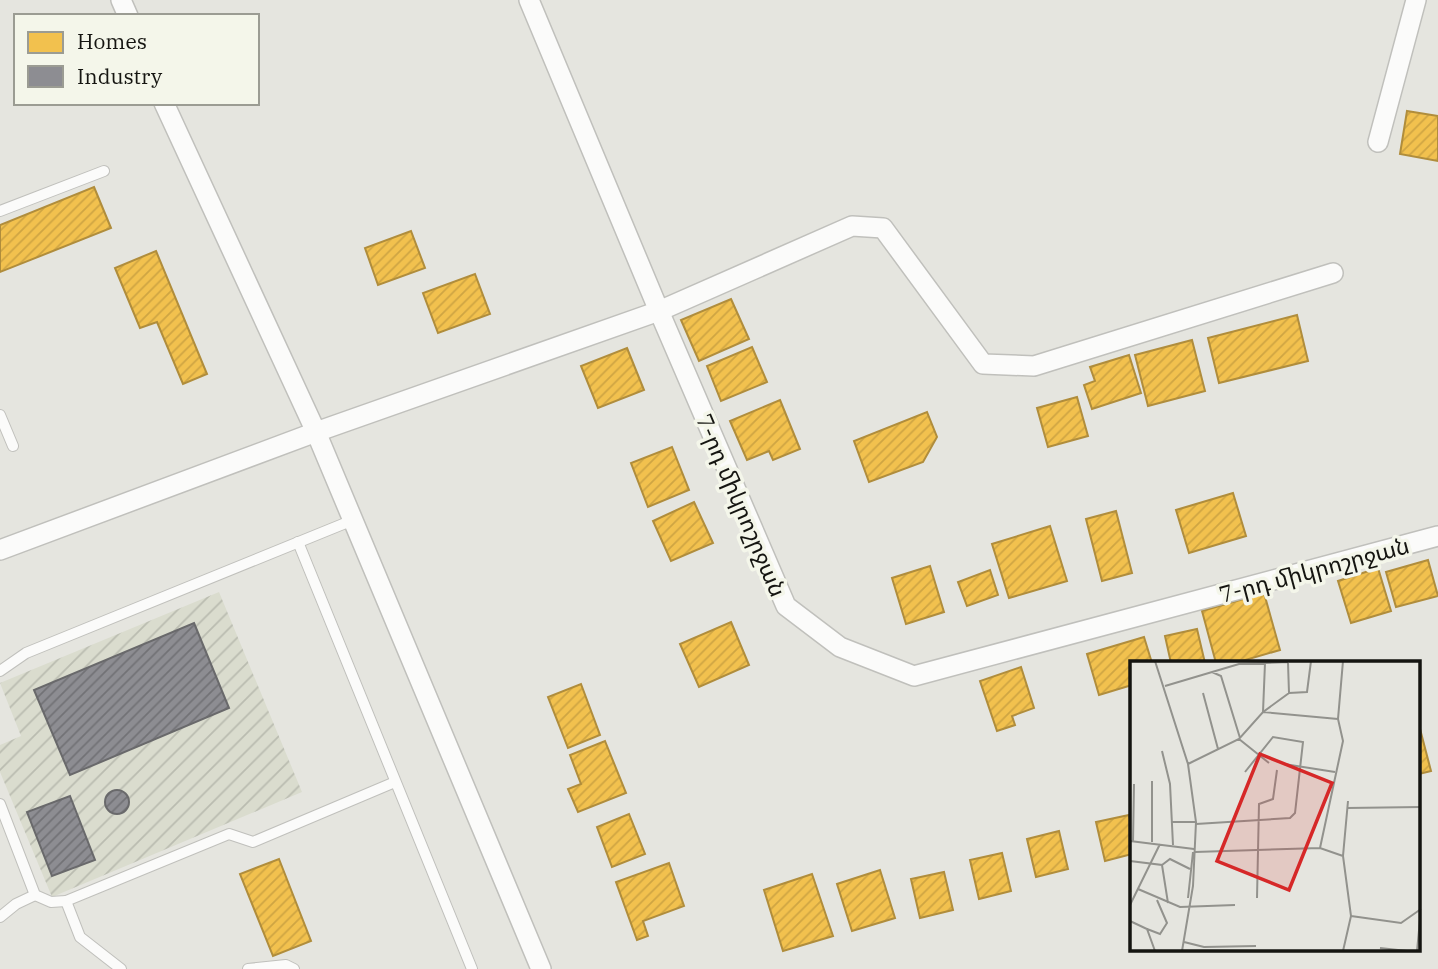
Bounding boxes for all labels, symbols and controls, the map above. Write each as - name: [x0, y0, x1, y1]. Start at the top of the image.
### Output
- legend: [14, 14, 259, 105]
- text: Homes: [77, 27, 147, 55]
- text: Industry: [77, 62, 163, 90]
- street label: 7-րդ միկրոշրջան: [690, 409, 794, 601]
- street label: 7-րդ միկրոշրջան: [1216, 529, 1412, 609]
- inset map: [1130, 661, 1420, 951]

